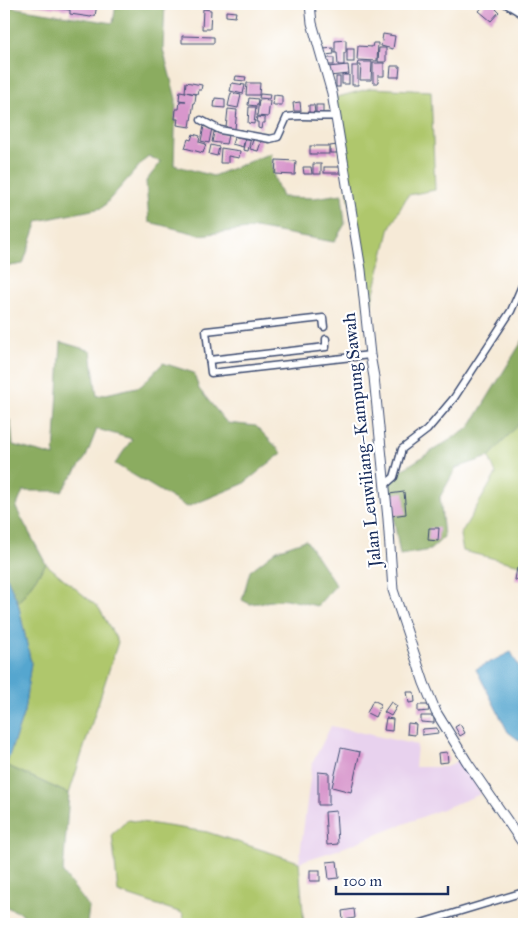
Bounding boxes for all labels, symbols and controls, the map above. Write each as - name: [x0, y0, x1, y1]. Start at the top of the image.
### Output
- street label: Jalan Leuwiliang–Kampung Sawah: [338, 312, 388, 570]
- scale bar: [336, 863, 448, 895]
- text: 100 m: [343, 872, 383, 890]

